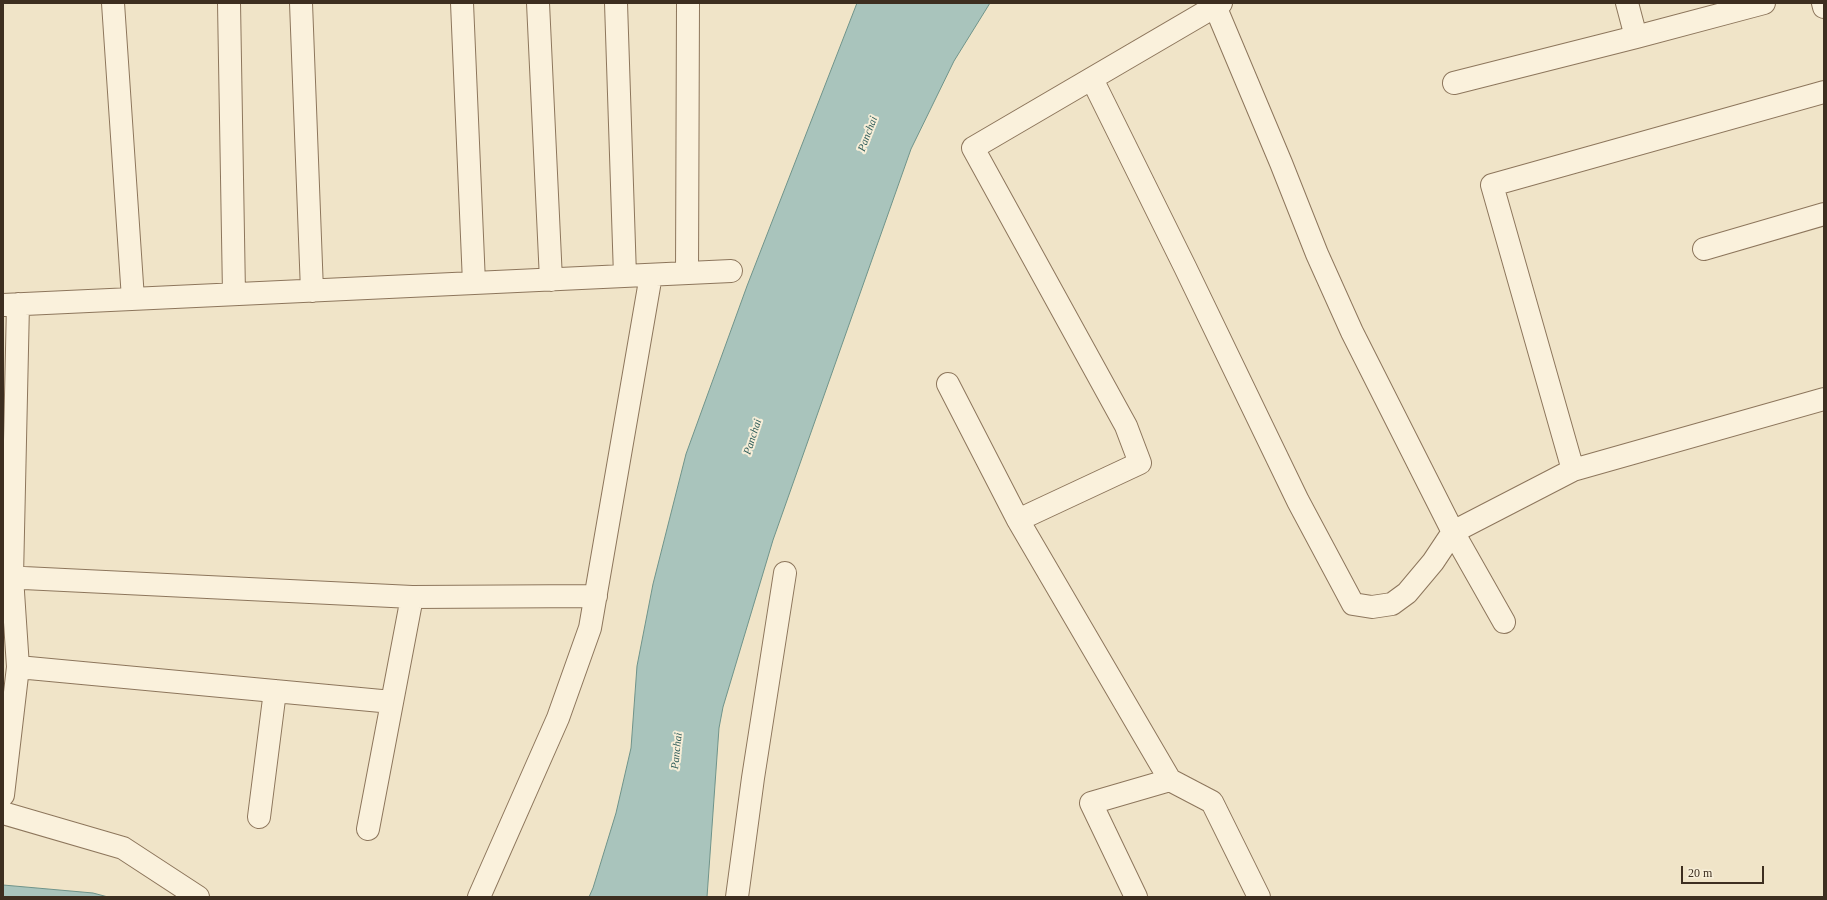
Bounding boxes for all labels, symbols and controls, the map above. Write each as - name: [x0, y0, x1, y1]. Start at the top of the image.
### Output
- water label: Panchai: [855, 115, 881, 153]
- water label: Panchai: [741, 418, 765, 456]
- water label: Panchai: [669, 732, 685, 770]
- scale bar: [1683, 858, 1766, 884]
- text: 20 m: [1688, 866, 1712, 880]

